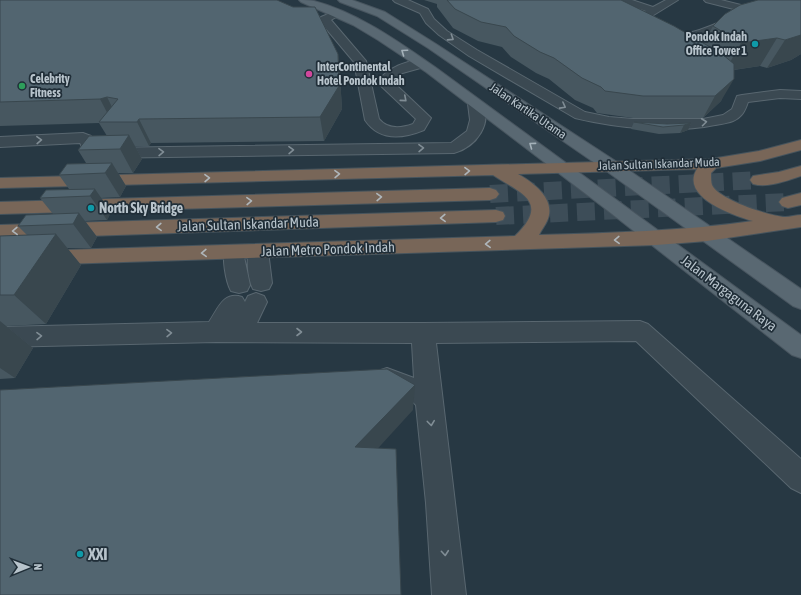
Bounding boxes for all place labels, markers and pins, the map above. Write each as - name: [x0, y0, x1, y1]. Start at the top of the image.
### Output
- place label: Pondok Indah Office Tower 1: [686, 30, 747, 58]
- marker: Pondok Indah Office Tower 1: [750, 39, 760, 49]
- place label: InterContinental Hotel Pondok Indah: [317, 60, 405, 88]
- marker: InterContinental Hotel Pondok Indah: [304, 69, 314, 79]
- place label: Celebrity Fitness: [30, 72, 70, 100]
- marker: Celebrity Fitness: [17, 81, 27, 91]
- place label: North Sky Bridge: [99, 200, 183, 216]
- marker: North Sky Bridge: [86, 203, 96, 213]
- place label: XXI: [87, 544, 108, 564]
- marker: XXI: [75, 549, 85, 559]

